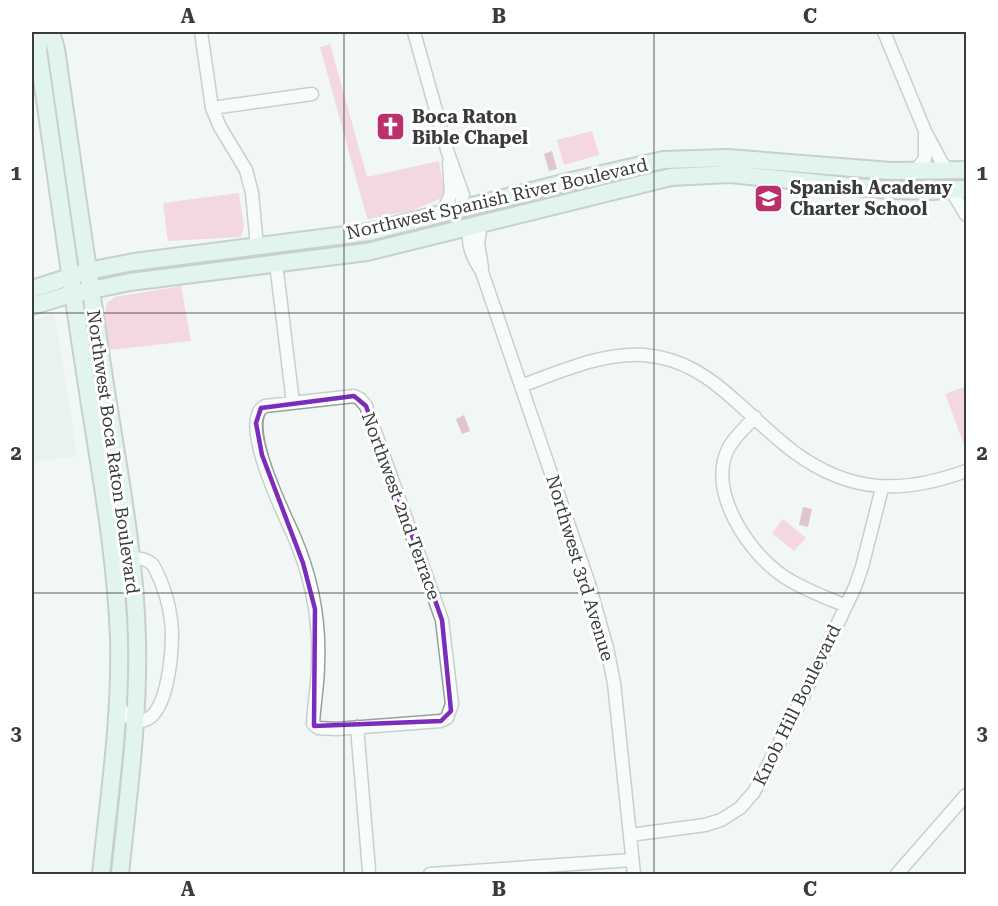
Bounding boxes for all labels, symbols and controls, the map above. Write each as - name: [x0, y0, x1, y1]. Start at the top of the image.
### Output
- text: A: [181, 4, 196, 28]
- text: B: [492, 4, 506, 28]
- text: C: [803, 4, 817, 28]
- place label: Boca Raton Bible Chapel: [412, 106, 528, 148]
- church icon: Boca Raton Bible Chapel: [375, 111, 407, 143]
- street label: Northwest Spanish River Boulevard: [344, 153, 650, 243]
- text: 1: [10, 161, 22, 185]
- text: 1: [976, 161, 988, 185]
- place label: Spanish Academy Charter School: [790, 177, 952, 219]
- school or university icon: Spanish Academy Charter School: [753, 182, 785, 214]
- street label: Northwest Boca Raton Boulevard: [83, 308, 144, 596]
- street label: Northwest 2nd Terrace: [358, 409, 445, 603]
- text: 2: [10, 441, 22, 465]
- text: 2: [976, 441, 988, 465]
- street label: Northwest 3rd Avenue: [542, 472, 619, 663]
- street label: Knob Hill Boulevard: [748, 620, 845, 789]
- text: 3: [10, 721, 22, 745]
- text: 3: [976, 721, 988, 745]
- text: A: [181, 877, 196, 901]
- text: B: [492, 877, 506, 901]
- text: C: [803, 877, 817, 901]

